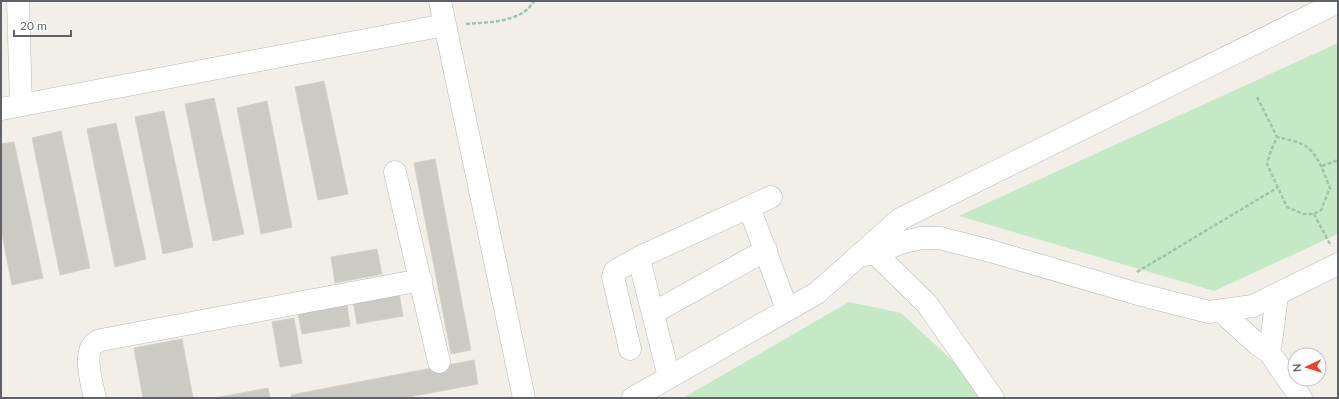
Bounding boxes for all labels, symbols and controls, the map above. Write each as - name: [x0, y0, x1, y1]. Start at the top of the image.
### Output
- scale bar: [14, 12, 71, 38]
- text: 20 m: [20, 18, 47, 33]
- north arrow: [1287, 347, 1327, 387]
- text: N: [1290, 363, 1303, 372]

